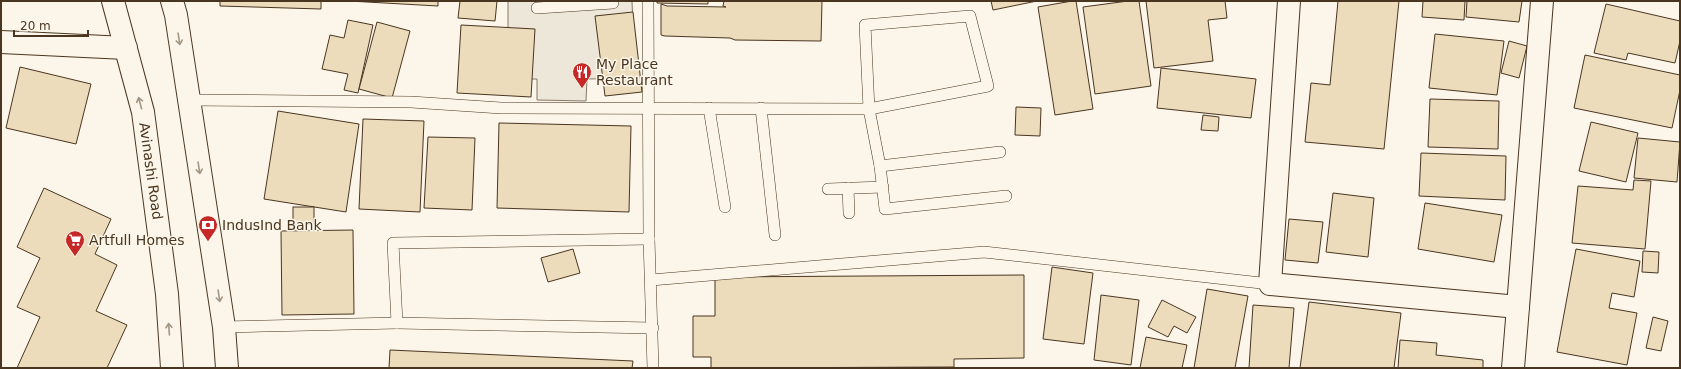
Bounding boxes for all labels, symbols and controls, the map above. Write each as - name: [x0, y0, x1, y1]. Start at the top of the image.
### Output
- scale bar: [14, 12, 88, 38]
- text: 20 m: [20, 19, 51, 33]
- one-way arrow: [176, 32, 184, 45]
- place label: My Place Restaurant: [596, 56, 673, 88]
- restaurant icon: My Place Restaurant: [571, 61, 593, 89]
- one-way arrow: [136, 97, 144, 110]
- street label: Avinashi Road: [136, 121, 166, 221]
- one-way arrow: [195, 161, 203, 174]
- bank icon: IndusInd Bank: [197, 214, 219, 242]
- place label: IndusInd Bank: [222, 217, 322, 233]
- supermarket icon: Artfull Homes: [64, 229, 86, 257]
- place label: Artfull Homes: [89, 232, 185, 248]
- one-way arrow: [215, 289, 223, 302]
- one-way arrow: [166, 323, 173, 336]

